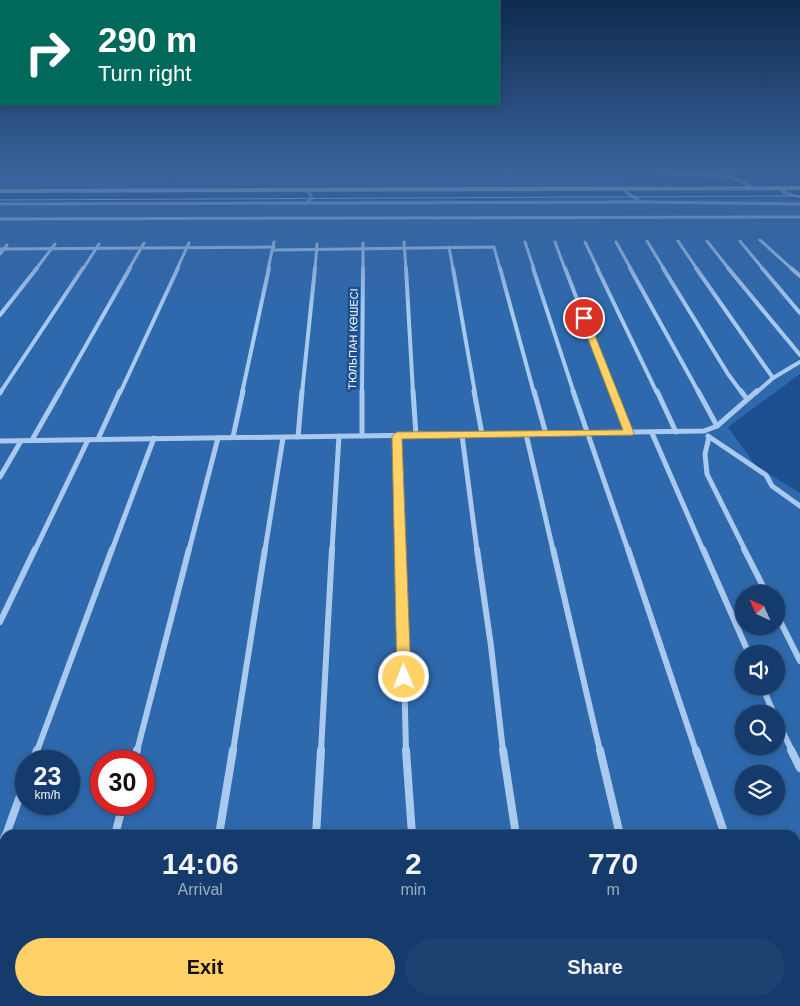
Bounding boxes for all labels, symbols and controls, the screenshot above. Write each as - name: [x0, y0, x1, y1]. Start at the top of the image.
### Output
- icon: right: [15, 20, 80, 85]
- text: 290 m: [98, 20, 197, 59]
- text: Turn right: [98, 61, 191, 86]
- street label: ТЮЛЬПАН КӨШЕСІ: [346, 288, 360, 390]
- pin: [563, 297, 605, 339]
- icon: arrive: [570, 304, 598, 332]
- north arrow: [735, 585, 785, 635]
- map controls: [735, 585, 785, 815]
- button: sound: [735, 645, 785, 695]
- position arrow: [377, 650, 429, 702]
- button: search: [735, 705, 785, 755]
- speed limit sign: 30: [90, 750, 155, 815]
- text: 23: [34, 762, 61, 790]
- button: layers: [735, 765, 785, 815]
- text: km/h: [34, 788, 61, 802]
- text: 14:06: [162, 847, 239, 880]
- text: 2: [405, 847, 422, 880]
- text: 770: [588, 847, 638, 880]
- text: Arrival: [178, 881, 223, 898]
- text: min: [400, 881, 426, 898]
- text: m: [606, 881, 620, 898]
- button: Exit: [15, 938, 395, 996]
- button: Share: [405, 938, 785, 996]

